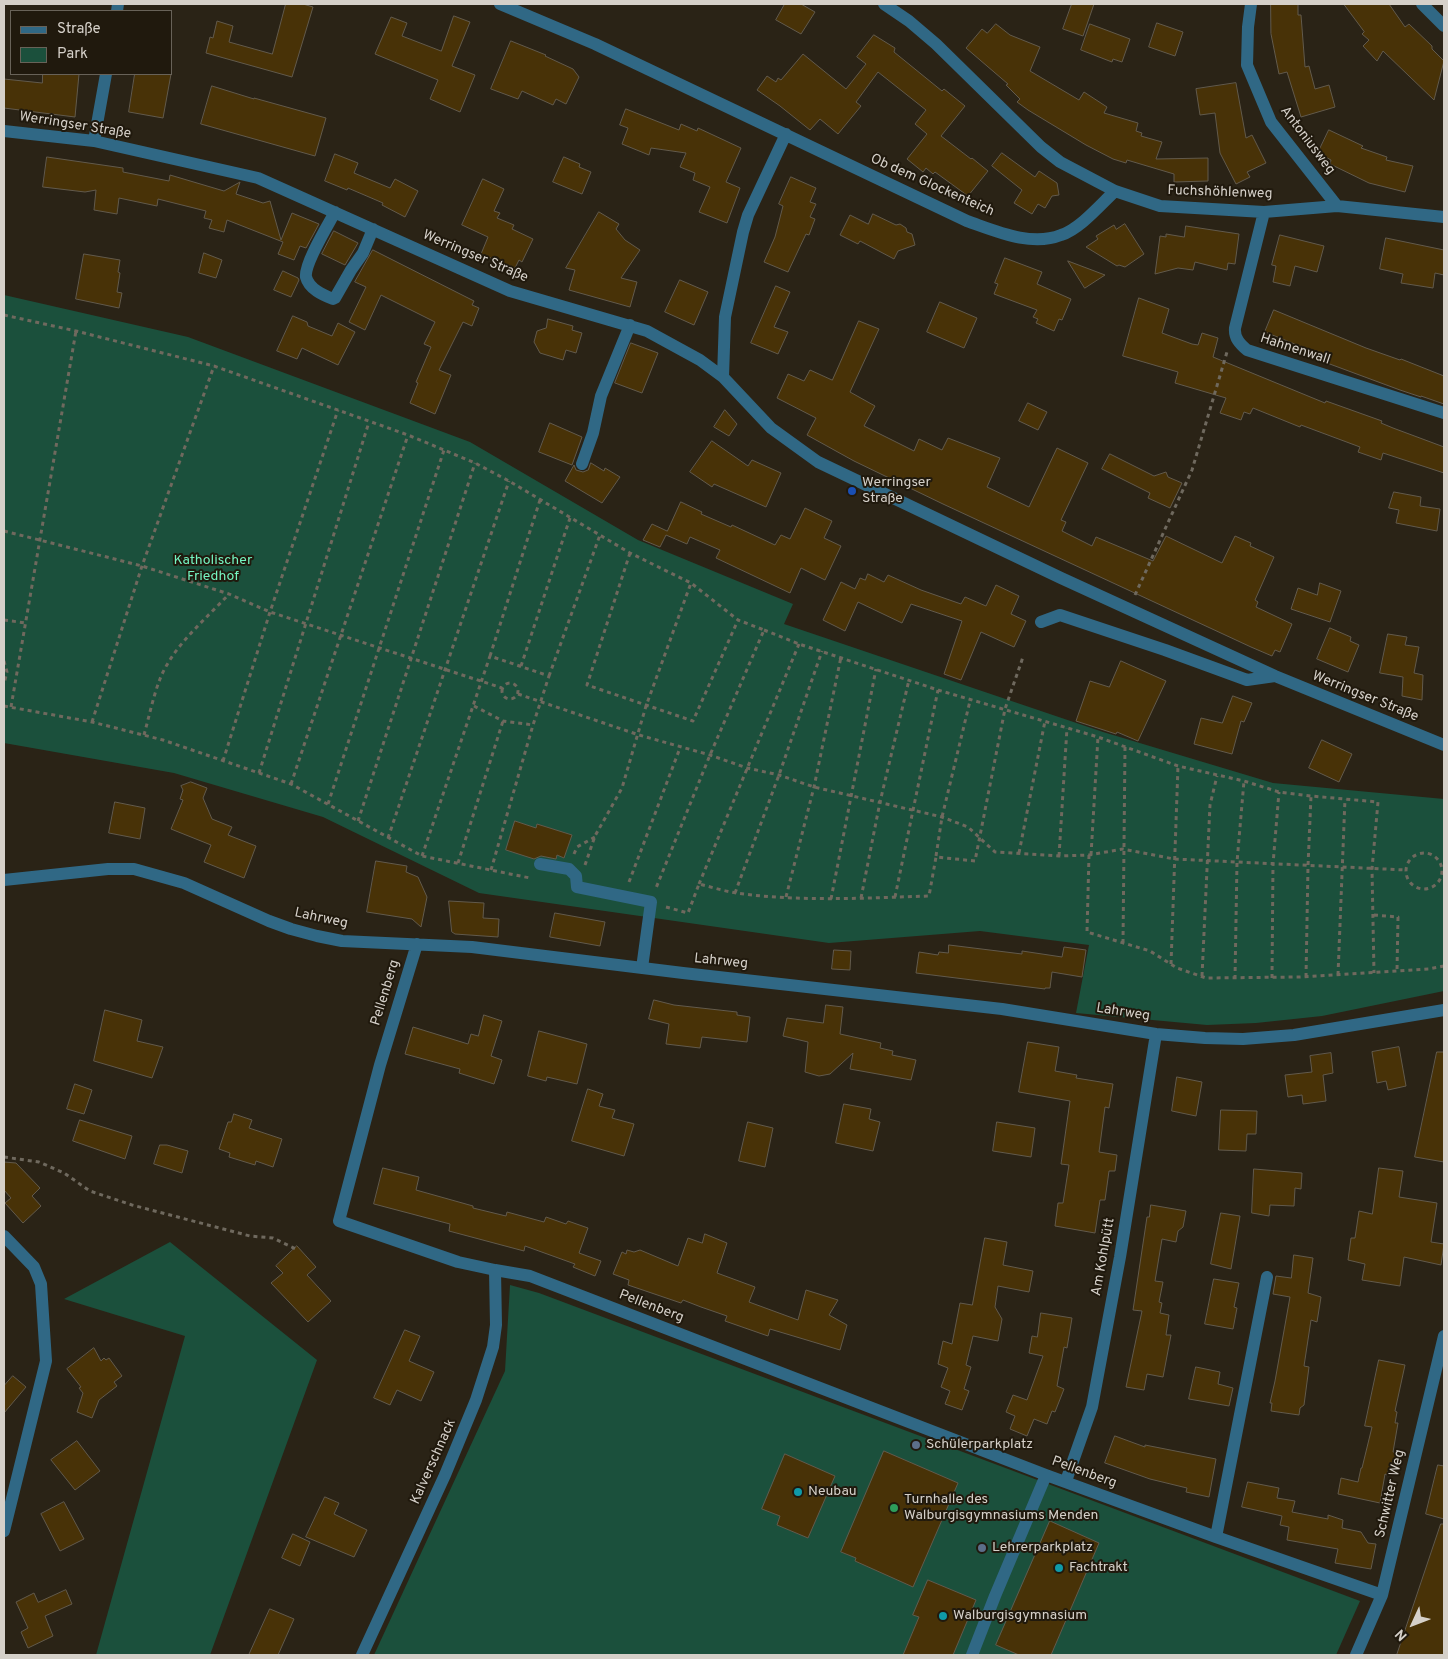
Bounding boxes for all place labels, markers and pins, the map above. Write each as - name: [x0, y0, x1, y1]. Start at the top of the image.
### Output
- place label: Werringser Straße: [862, 475, 931, 508]
- marker: Werringser Straße: [846, 485, 858, 497]
- place label: Schülerparkplatz: [926, 1437, 1033, 1453]
- marker: Schülerparkplatz: [910, 1439, 922, 1451]
- place label: Neubau: [808, 1484, 857, 1500]
- marker: Neubau: [792, 1486, 804, 1498]
- place label: Turnhalle des Walburgisgymnasiums Menden: [904, 1492, 1098, 1524]
- marker: Turnhalle des Walburgisgymnasiums Menden: [888, 1502, 900, 1514]
- place label: Lehrerparkplatz: [992, 1540, 1093, 1556]
- marker: Lehrerparkplatz: [976, 1542, 988, 1554]
- place label: Fachtrakt: [1069, 1560, 1128, 1576]
- marker: Fachtrakt: [1053, 1562, 1065, 1574]
- place label: Walburgisgymnasium: [953, 1608, 1087, 1624]
- marker: Walburgisgymnasium: [937, 1610, 949, 1622]

